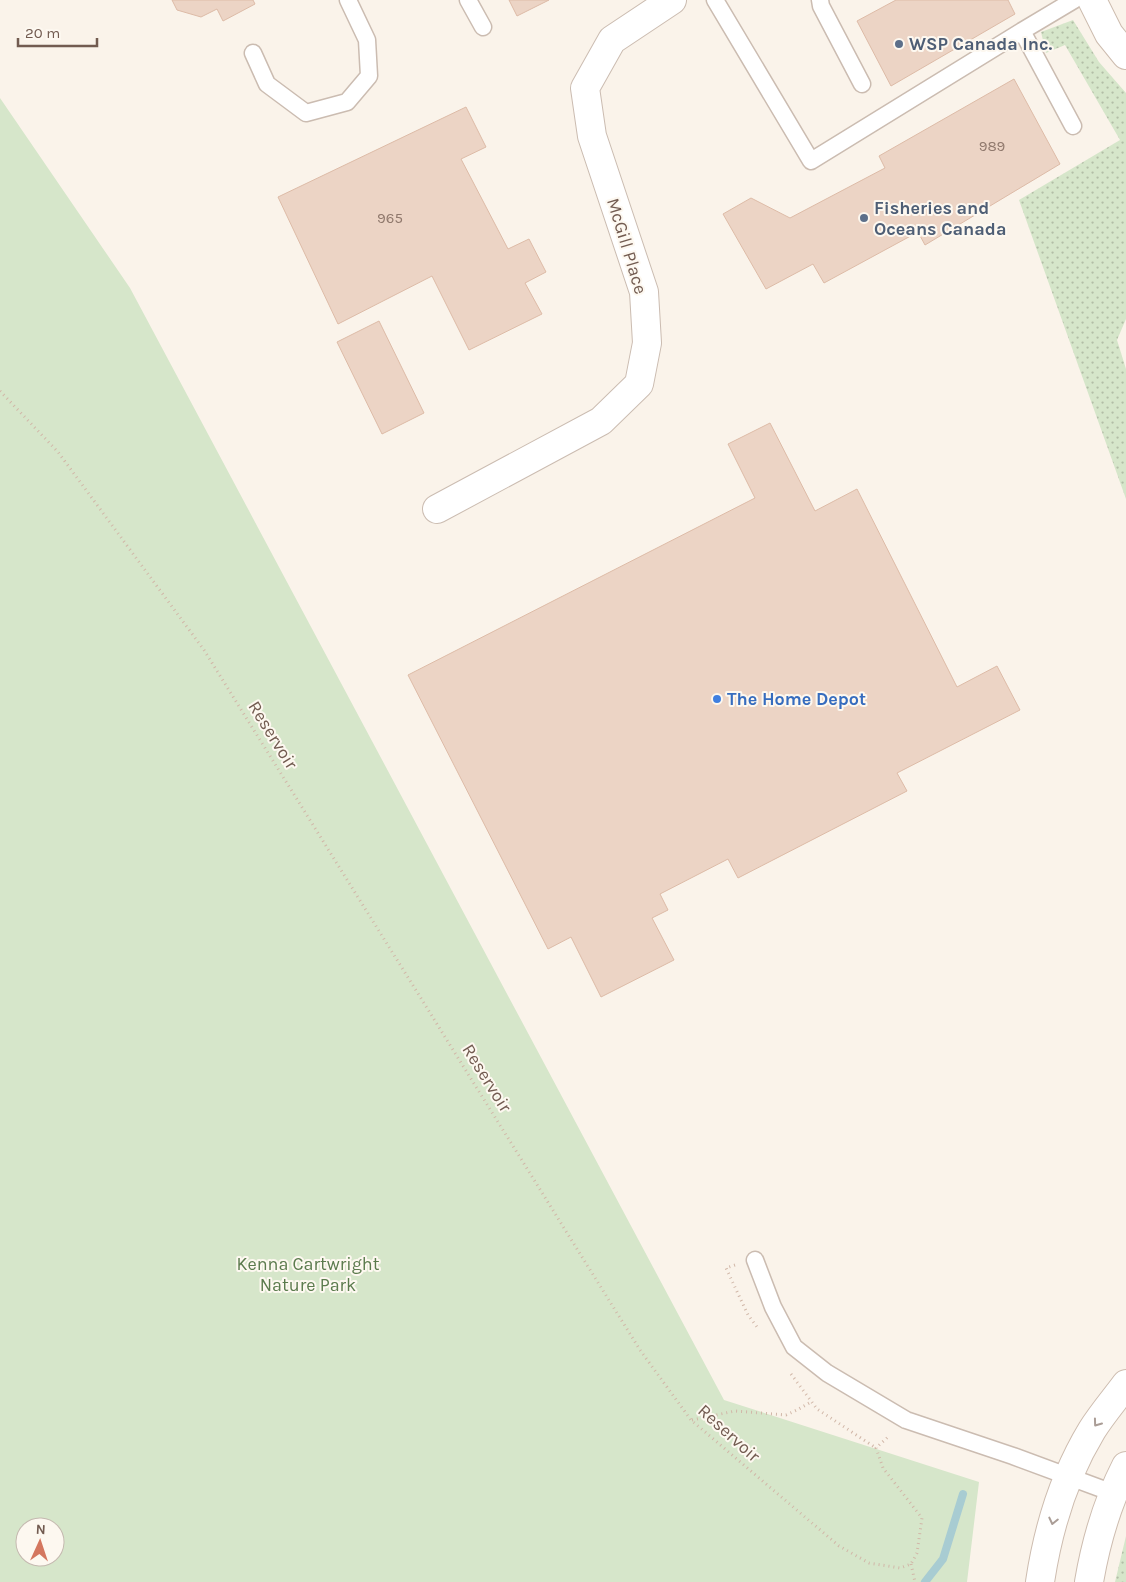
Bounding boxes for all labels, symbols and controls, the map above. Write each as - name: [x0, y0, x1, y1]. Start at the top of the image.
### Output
- scale bar: [18, 15, 96, 47]
- text: 20 m: [25, 24, 60, 42]
- place label: WSP Canada Inc.: [909, 33, 1053, 55]
- marker: WSP Canada Inc.: [893, 38, 905, 50]
- house number: 989: [979, 137, 1005, 155]
- street label: McGill Place: [602, 195, 652, 297]
- place label: Fisheries and Oceans Canada: [874, 197, 1006, 240]
- house number: 965: [377, 209, 403, 227]
- marker: Fisheries and Oceans Canada: [858, 212, 870, 224]
- place label: The Home Depot: [727, 688, 866, 710]
- marker: The Home Depot: [711, 693, 723, 705]
- street label: Reservoir: [243, 697, 303, 774]
- street label: Reservoir: [457, 1040, 517, 1117]
- park label: Kenna Cartwright Nature Park: [236, 1253, 380, 1296]
- street label: Reservoir: [693, 1399, 765, 1467]
- one-way arrow: [1094, 1417, 1103, 1427]
- north arrow: [15, 1517, 65, 1567]
- one-way arrow: [1048, 1517, 1059, 1526]
- text: N: [35, 1521, 46, 1538]

